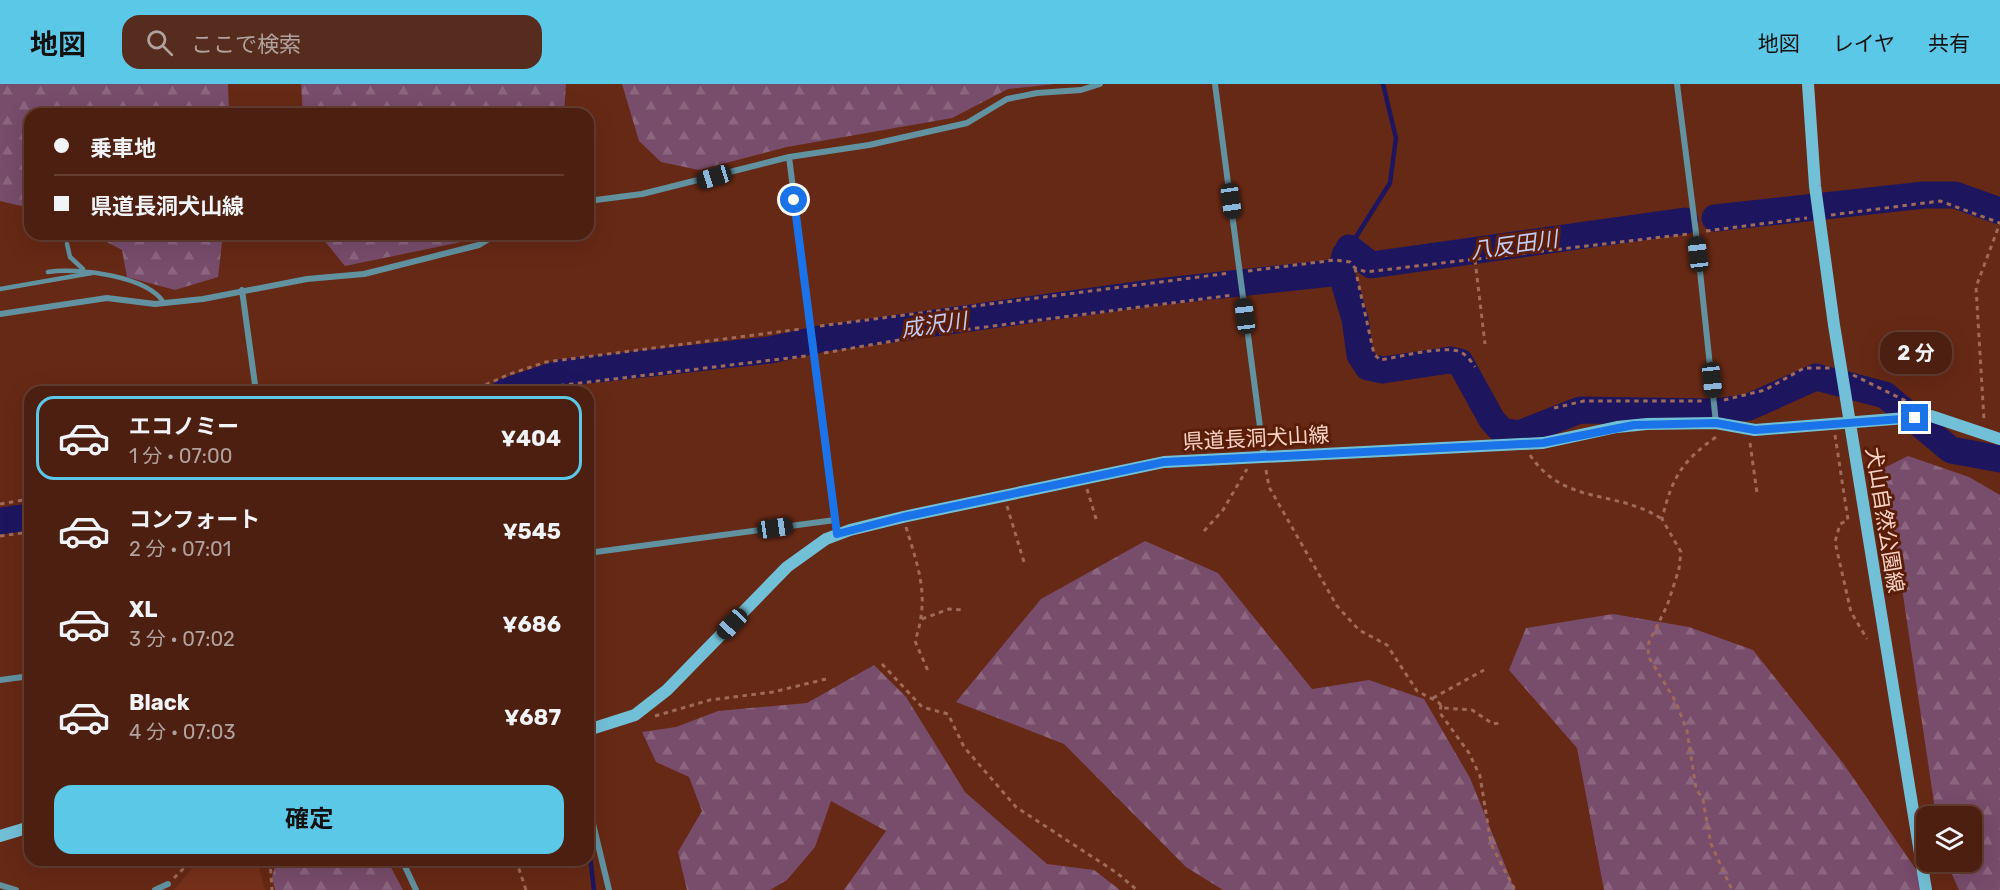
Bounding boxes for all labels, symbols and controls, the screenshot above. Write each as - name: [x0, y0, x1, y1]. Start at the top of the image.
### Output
- search box: [122, 15, 542, 69]
- icon: search: [143, 26, 176, 59]
- text: 地図: [30, 28, 86, 61]
- text: ここで検索: [191, 31, 301, 58]
- text: 地図: [1758, 31, 1800, 56]
- text: レイヤ: [1833, 31, 1895, 56]
- text: 共有: [1928, 31, 1970, 56]
- text: 乗車地: [90, 135, 156, 162]
- car: [694, 163, 734, 191]
- car: [1220, 182, 1242, 220]
- route start: [780, 186, 807, 213]
- text: 県道長洞犬山線: [90, 193, 244, 220]
- water label: 八反田川: [1469, 225, 1561, 264]
- car: [1687, 235, 1709, 273]
- car: [1234, 297, 1256, 335]
- water label: 成沢川: [899, 307, 971, 343]
- callout: 2 分: [1879, 331, 1951, 373]
- text: 2 分: [1897, 341, 1935, 365]
- car: [1701, 361, 1723, 399]
- route end: [1901, 404, 1928, 431]
- icon: car: [57, 411, 111, 465]
- text: エコノミー: [129, 413, 239, 440]
- street label: 県道長洞犬山線: [1182, 422, 1330, 454]
- text: ¥404: [501, 425, 561, 452]
- text: 1 分 · 07:00: [129, 444, 232, 468]
- street label: 犬山自然公園線: [1861, 445, 1909, 595]
- icon: car: [57, 504, 111, 558]
- text: コンフォート: [129, 506, 260, 533]
- car: [756, 517, 794, 539]
- text: ¥545: [502, 518, 561, 545]
- text: 2 分 · 07:01: [129, 537, 231, 561]
- text: XL: [129, 596, 157, 623]
- icon: car: [57, 597, 111, 651]
- car: [713, 605, 751, 643]
- text: ¥686: [502, 611, 561, 638]
- text: 3 分 · 07:02: [129, 627, 235, 651]
- text: Black: [129, 689, 190, 716]
- icon: car: [57, 690, 111, 744]
- text: ¥687: [504, 704, 561, 731]
- text: 4 分 · 07:03: [129, 720, 236, 744]
- button: 確定: [54, 785, 564, 854]
- map controls: [1916, 806, 1982, 872]
- button: layers: [1916, 806, 1982, 872]

